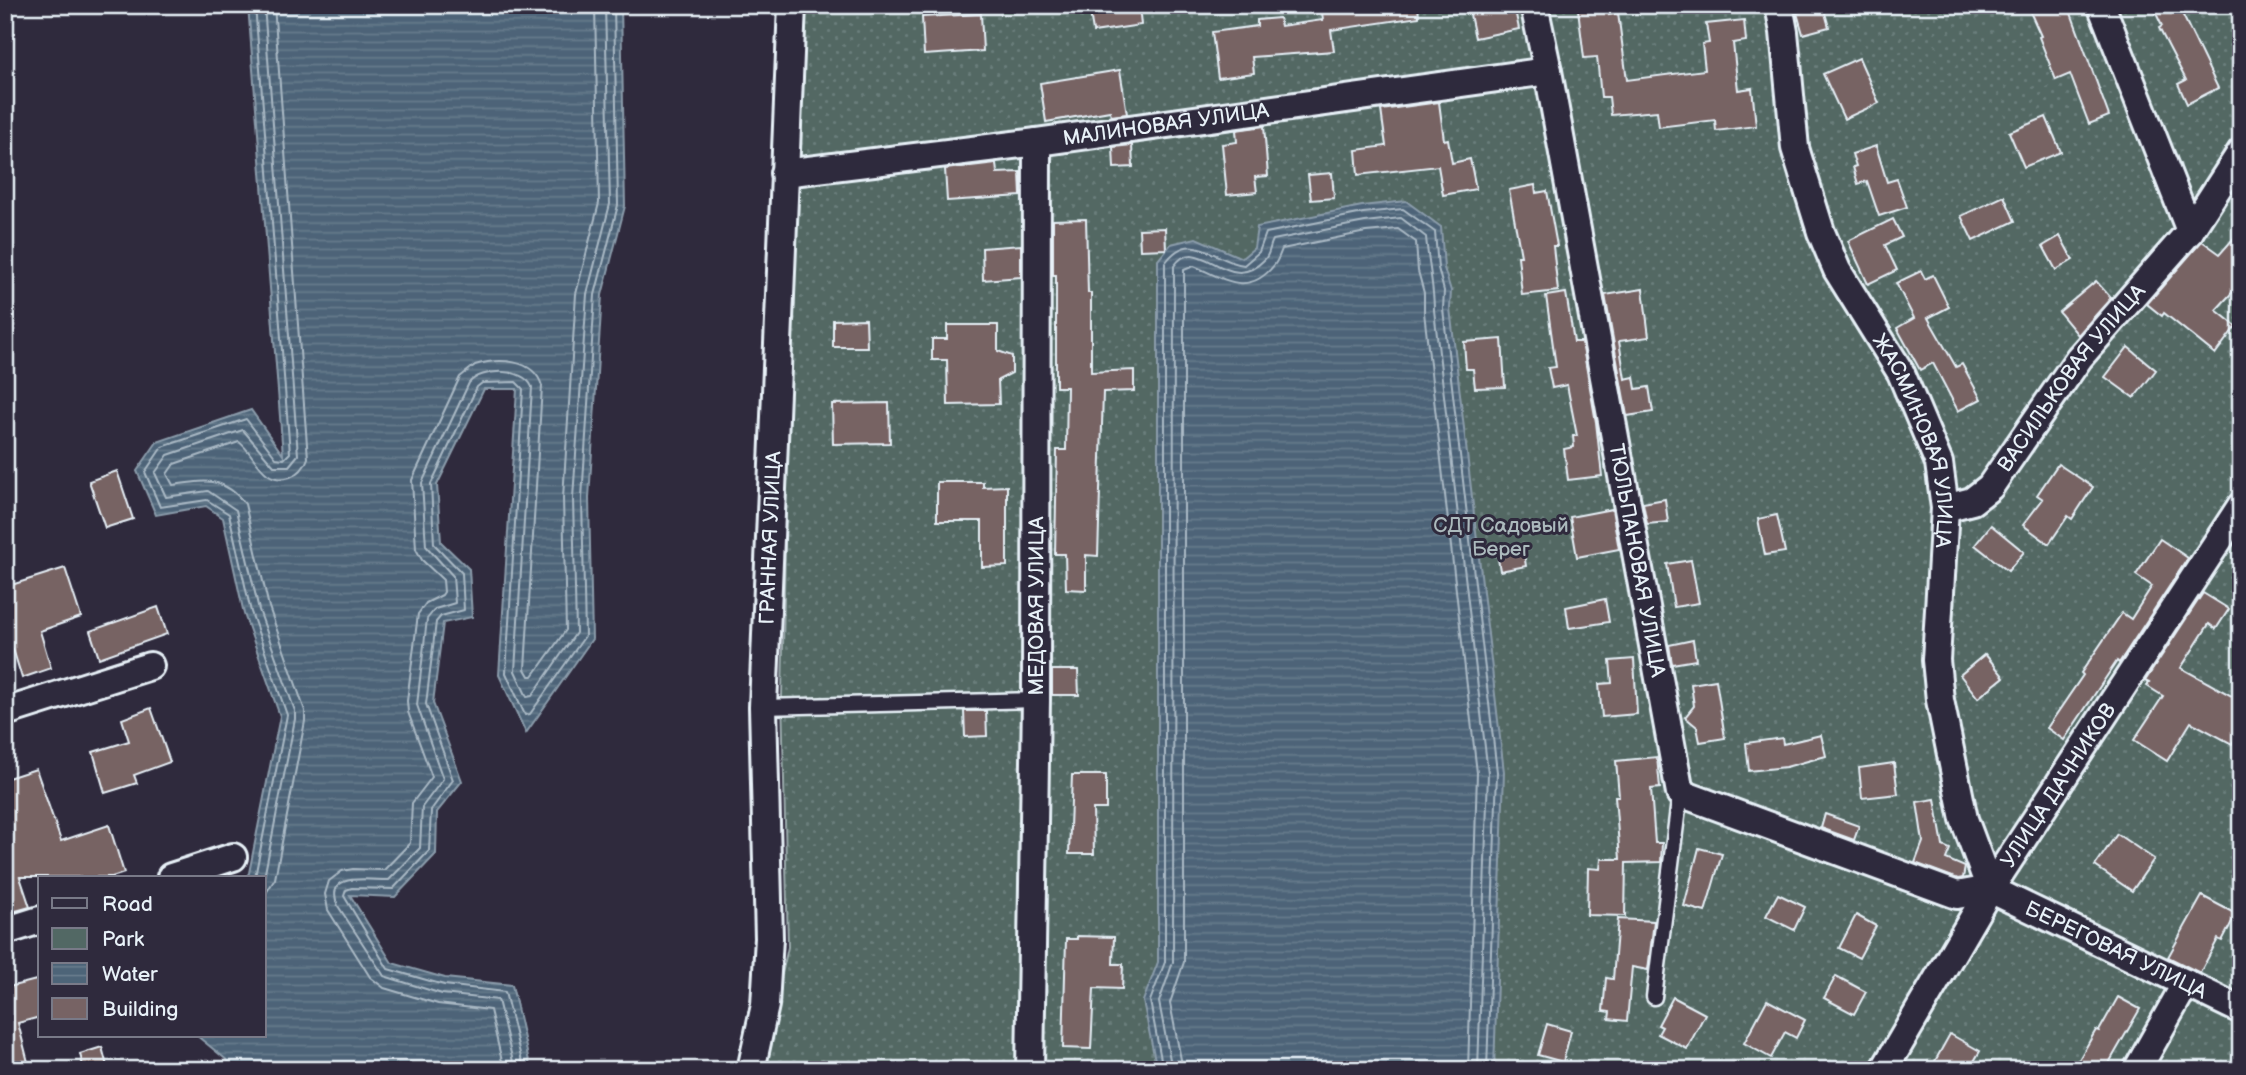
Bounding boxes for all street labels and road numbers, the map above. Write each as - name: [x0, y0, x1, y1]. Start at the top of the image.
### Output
- street label: МАЛИНОВАЯ УЛИЦА: [1061, 98, 1271, 151]
- street label: ВАСИЛЬКОВАЯ УЛИЦА: [1992, 279, 2151, 477]
- street label: ЖАСМИНОВАЯ УЛИЦА: [1867, 329, 1957, 549]
- street label: ТЮЛЬПАНОВАЯ УЛИЦА: [1603, 442, 1671, 679]
- street label: ГРАННАЯ УЛИЦА: [754, 450, 787, 625]
- street label: МЕДОВАЯ УЛИЦА: [1024, 516, 1049, 696]
- street label: УЛИЦА ДАЧНИКОВ: [1996, 698, 2121, 872]
- street label: БЕРЕГОВАЯ УЛИЦА: [2021, 896, 2211, 1005]

